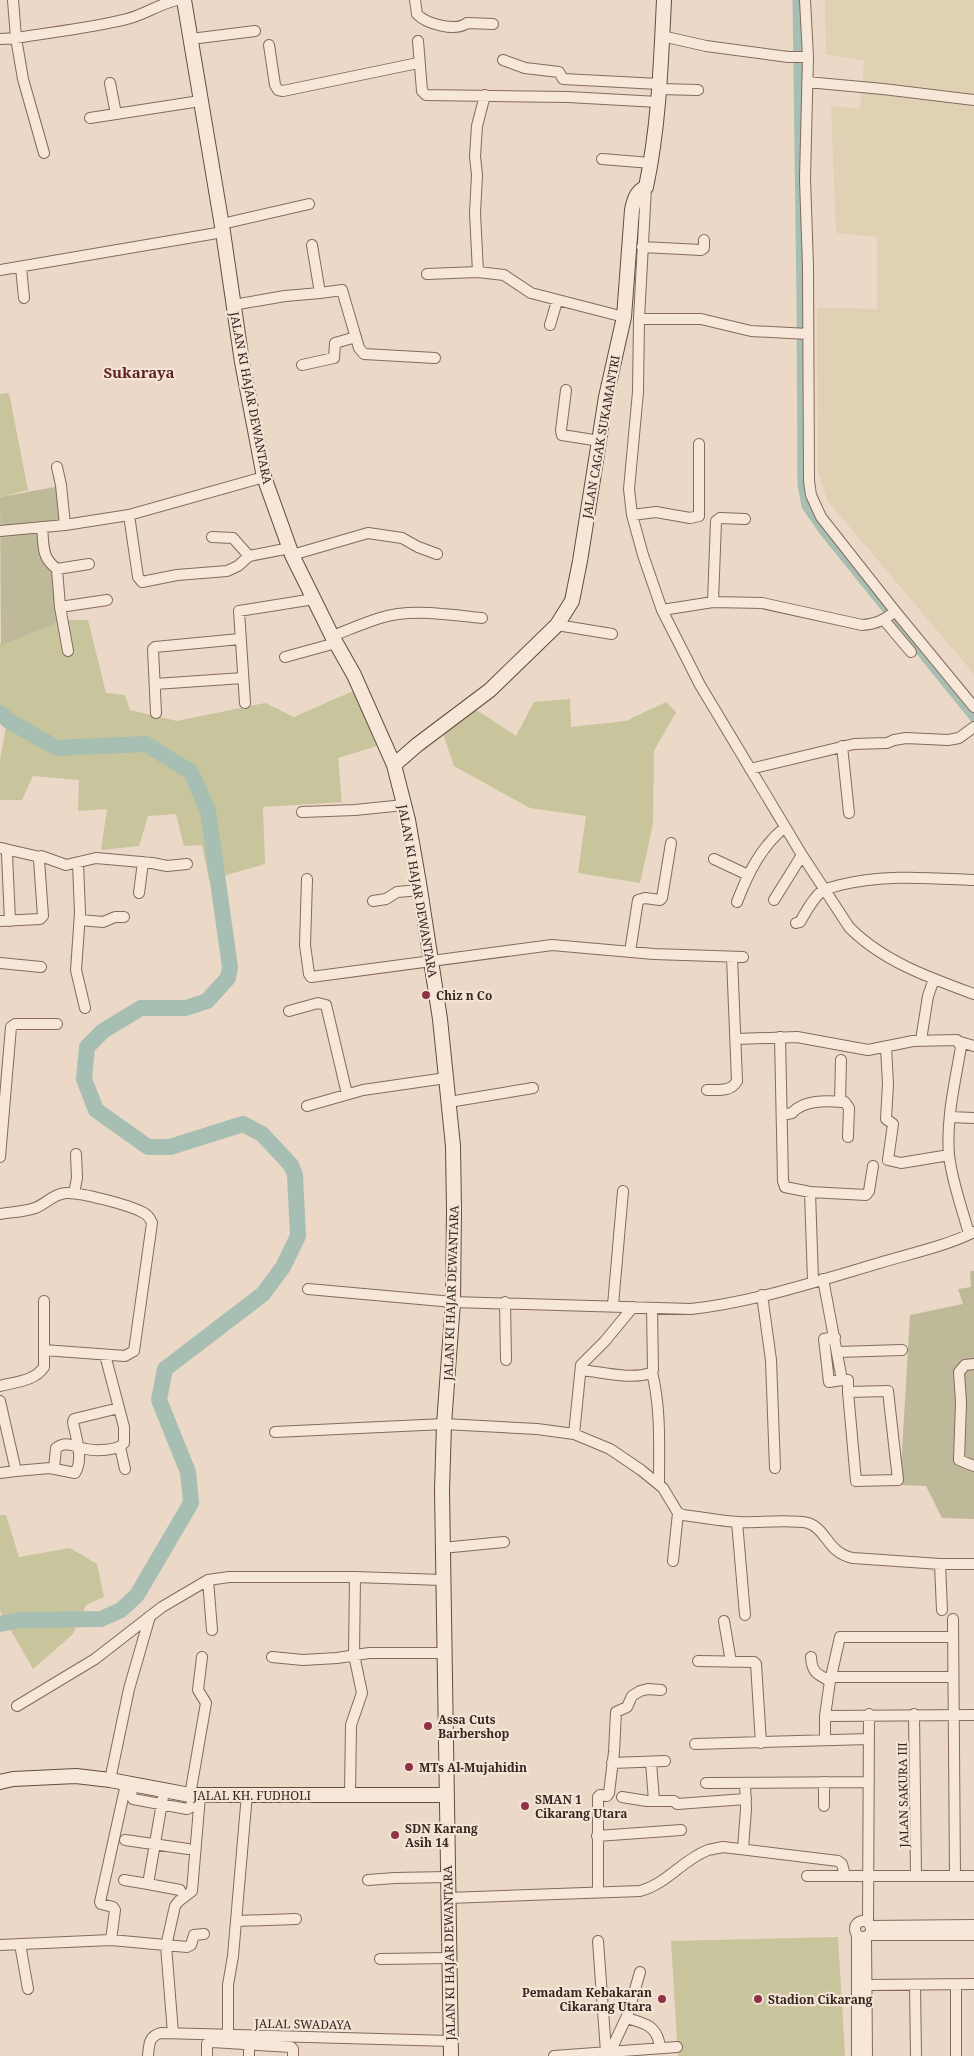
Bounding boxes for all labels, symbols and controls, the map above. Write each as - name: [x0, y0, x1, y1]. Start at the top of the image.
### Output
- street label: JALAN KI HAJAR DEWANTARA: [226, 309, 276, 486]
- street label: JALAN CAGAK SUKAMANTRI: [578, 354, 624, 521]
- district label: Sukaraya: [103, 362, 175, 382]
- street label: JALAN KI HAJAR DEWANTARA: [394, 802, 442, 979]
- place label: Chiz n Co: [436, 987, 492, 1004]
- marker: Chiz n Co: [420, 989, 432, 1001]
- street label: JALAN KI HAJAR DEWANTARA: [439, 1205, 463, 1382]
- place label: Assa Cuts Barbershop: [438, 1711, 510, 1742]
- marker: Assa Cuts Barbershop: [422, 1720, 434, 1732]
- street label: JALAN SAKURA III: [894, 1742, 912, 1849]
- place label: MTs Al-Mujahidin: [419, 1759, 527, 1776]
- marker: MTs Al-Mujahidin: [403, 1761, 415, 1773]
- street label: JALAL KH. FUDHOLI: [192, 1787, 311, 1804]
- place label: SMAN 1 Cikarang Utara: [535, 1791, 627, 1822]
- marker: SMAN 1 Cikarang Utara: [519, 1800, 531, 1812]
- place label: SDN Karang Asih 14: [405, 1820, 478, 1851]
- marker: SDN Karang Asih 14: [389, 1829, 401, 1841]
- street label: JALAN KI HAJAR DEWANTARA: [439, 1865, 459, 2042]
- place label: Pemadam Kebakaran Cikarang Utara: [522, 1984, 652, 2015]
- place label: Stadion Cikarang: [768, 1991, 873, 2008]
- marker: Pemadam Kebakaran Cikarang Utara: [656, 1993, 668, 2005]
- marker: Stadion Cikarang: [752, 1993, 764, 2005]
- street label: JALAL SWADAYA: [253, 2015, 352, 2033]

